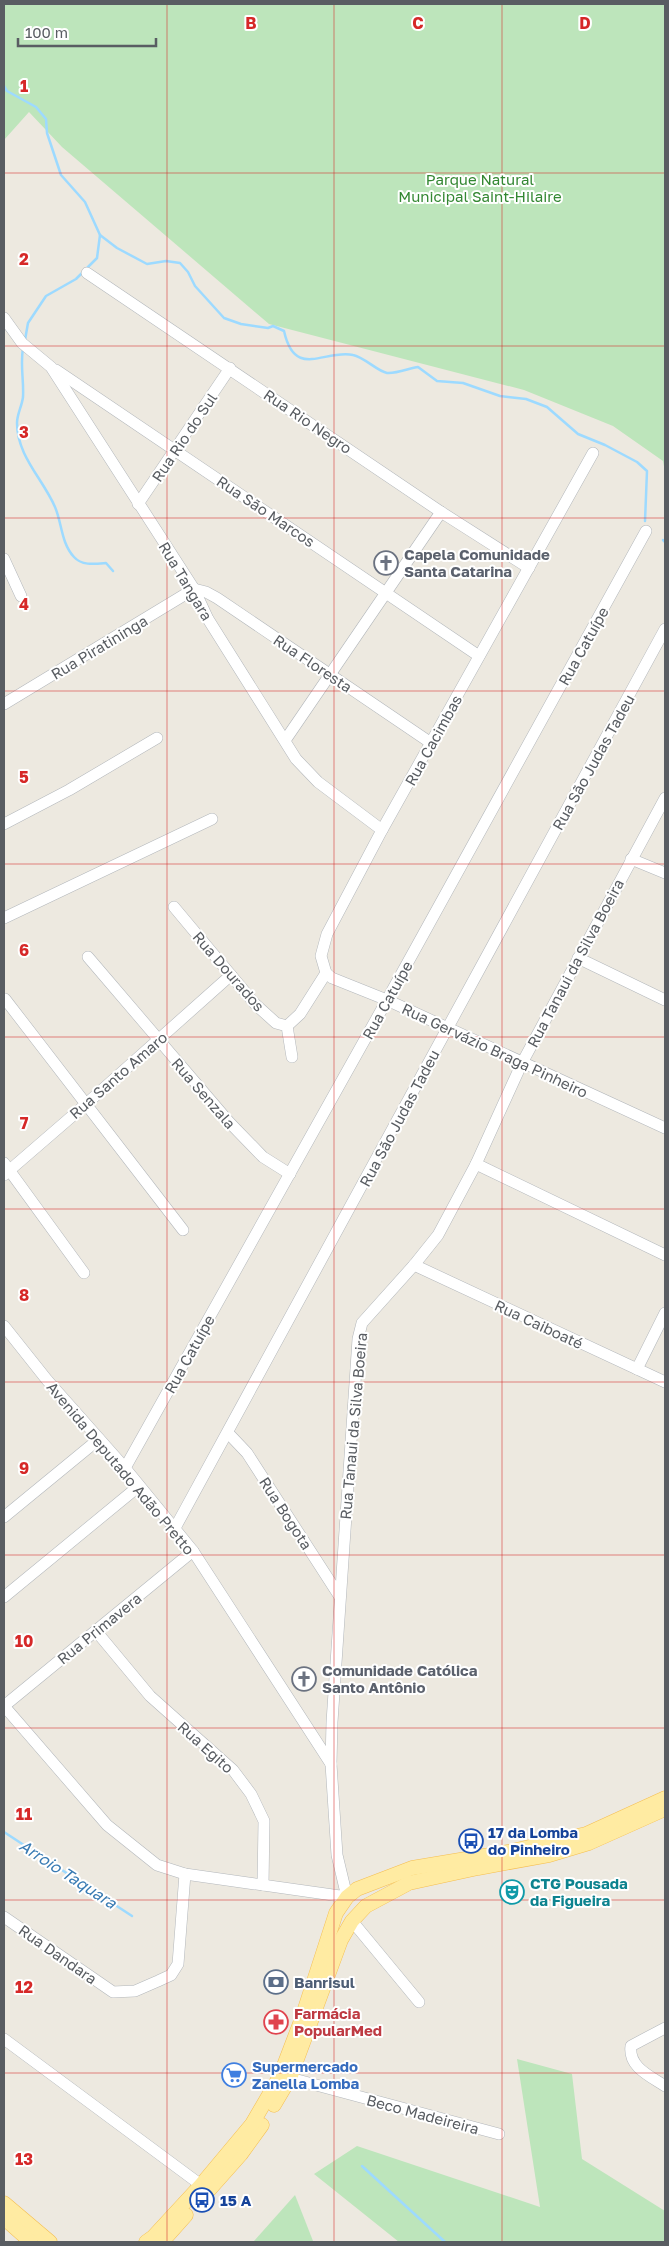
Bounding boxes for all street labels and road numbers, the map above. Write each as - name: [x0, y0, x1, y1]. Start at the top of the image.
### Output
- street label: Rua Rio Negro: [261, 385, 355, 457]
- street label: Rua Rio do Sul: [148, 389, 221, 485]
- street label: Rua São Marcos: [214, 472, 318, 550]
- street label: Rua Tangara: [155, 538, 217, 624]
- street label: Rua Catuípe: [554, 603, 612, 688]
- street label: Rua Piratininga: [48, 611, 150, 683]
- street label: Rua Floresta: [270, 630, 356, 696]
- street label: Rua Cacimbas: [401, 691, 465, 789]
- street label: Rua São Judas Tadeu: [548, 691, 638, 833]
- street label: Rua Tanaui da Silva Boeira: [523, 876, 627, 1050]
- street label: Rua Dourados: [189, 927, 269, 1015]
- street label: Rua Catuípe: [358, 957, 416, 1042]
- street label: Rua Gervázio Braga Pinheiro: [399, 999, 591, 1101]
- street label: Rua Santo Amaro: [65, 1028, 171, 1122]
- street label: Rua São Judas Tadeu: [355, 1047, 443, 1189]
- street label: Rua Senzala: [168, 1054, 240, 1132]
- street label: Rua Caiboaté: [492, 1296, 586, 1352]
- street label: Rua Catuípe: [160, 1311, 218, 1396]
- street label: Rua Tanaui da Silva Boeira: [336, 1332, 370, 1520]
- street label: Avenida Deputado Adão Pretto: [43, 1378, 199, 1558]
- street label: Rua Bogota: [256, 1473, 316, 1553]
- street label: Rua Primavera: [53, 1588, 145, 1668]
- street label: Rua Egito: [175, 1717, 237, 1777]
- street label: Rua Dandara: [15, 1920, 101, 1988]
- street label: Beco Madeireira: [365, 2090, 481, 2138]

